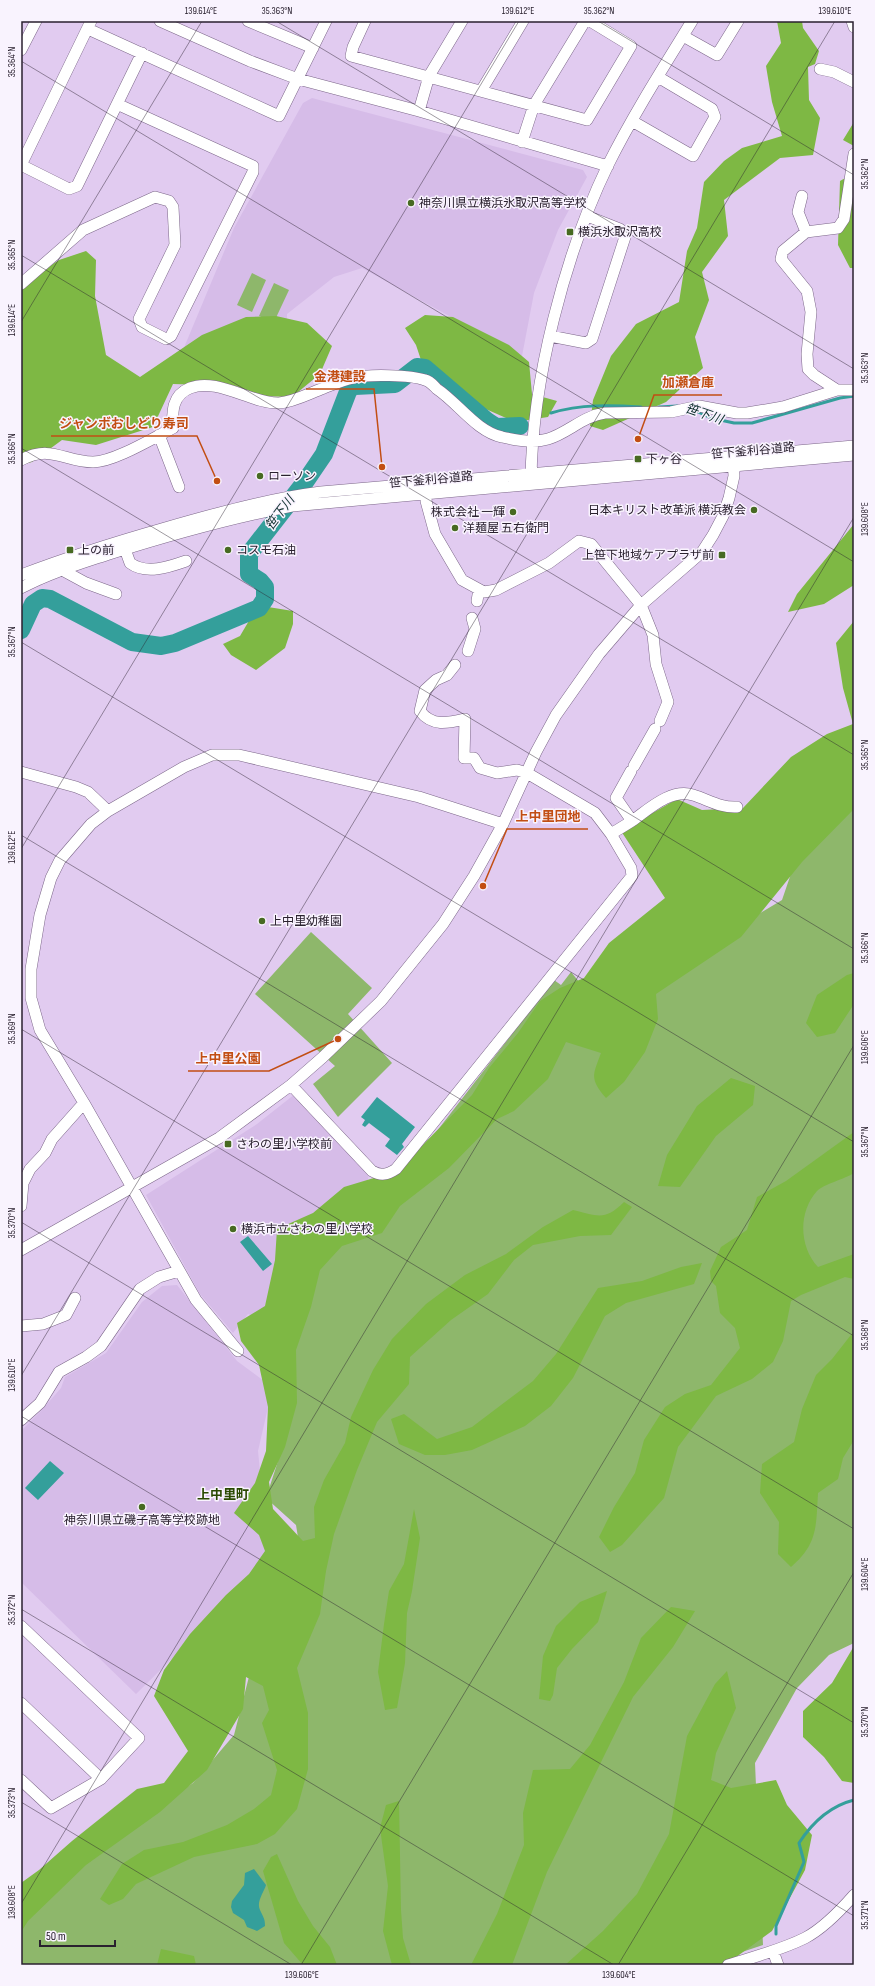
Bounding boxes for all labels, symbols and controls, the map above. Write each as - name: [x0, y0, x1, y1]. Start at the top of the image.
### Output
- text: 139.614°E: [185, 5, 217, 17]
- text: 35.363°N: [262, 5, 292, 17]
- text: 139.612°E: [502, 5, 534, 17]
- text: 35.362°N: [584, 5, 614, 17]
- text: 139.610°E: [819, 5, 851, 17]
- text: 35.364°N: [6, 47, 18, 77]
- text: 35.362°N: [859, 159, 871, 189]
- place label: 神奈川県立横浜氷取沢高等学校: [419, 196, 587, 211]
- marker: 神奈川県立横浜氷取沢高等学校: [406, 198, 416, 208]
- place label: 横浜氷取沢高校: [578, 225, 662, 240]
- marker: 横浜氷取沢高校: [565, 227, 575, 237]
- text: 35.365°N: [6, 240, 18, 270]
- text: 139.614°E: [6, 304, 18, 336]
- text: 35.363°N: [859, 353, 871, 383]
- callout: 金港建設: [306, 364, 374, 389]
- text: 金港建設: [314, 369, 366, 385]
- callout: 加瀬倉庫: [654, 370, 722, 395]
- text: 加瀬倉庫: [662, 375, 714, 391]
- water label: 笹下川: [683, 400, 727, 429]
- callout: ジャンボおしどり寿司: [51, 411, 197, 436]
- text: ジャンボおしどり寿司: [59, 416, 189, 432]
- text: 35.366°N: [6, 433, 18, 465]
- street label: 笹下釜利谷道路: [710, 440, 796, 462]
- place label: 下ヶ谷: [646, 452, 682, 467]
- marker: 下ヶ谷: [633, 454, 643, 464]
- place label: ローソン: [268, 469, 316, 484]
- street label: 笹下釜利谷道路: [388, 469, 474, 491]
- marker: ローソン: [255, 471, 265, 481]
- water label: 笹下川: [262, 491, 299, 533]
- text: 139.608°E: [859, 502, 871, 536]
- place label: 日本キリスト改革派 横浜教会: [588, 503, 746, 518]
- place label: 株式会社 一輝: [431, 505, 505, 520]
- marker: 日本キリスト改革派 横浜教会: [749, 505, 759, 515]
- marker: 株式会社 一輝: [508, 507, 518, 517]
- place label: 洋麺屋 五右衛門: [463, 521, 549, 536]
- marker: 洋麺屋 五右衛門: [450, 523, 460, 533]
- place label: 上の前: [78, 543, 114, 558]
- place label: コスモ石油: [236, 543, 296, 558]
- marker: 上の前: [65, 545, 75, 555]
- marker: コスモ石油: [223, 545, 233, 555]
- place label: 上笹下地域ケアプラザ前: [582, 548, 714, 563]
- marker: 上笹下地域ケアプラザ前: [717, 550, 727, 560]
- text: 35.367°N: [6, 626, 18, 658]
- text: 35.365°N: [859, 740, 871, 770]
- callout: 上中里団地: [507, 804, 588, 829]
- text: 上中里団地: [515, 809, 581, 825]
- text: 139.612°E: [6, 831, 18, 863]
- place label: 上中里幼稚園: [270, 914, 342, 929]
- marker: 上中里幼稚園: [257, 916, 267, 926]
- text: 35.366°N: [859, 932, 871, 964]
- text: 35.369°N: [6, 1013, 18, 1045]
- text: 139.606°E: [859, 1030, 871, 1064]
- callout: 上中里公園: [188, 1046, 269, 1071]
- text: 上中里公園: [195, 1051, 261, 1067]
- text: 35.367°N: [859, 1126, 871, 1158]
- place label: さわの里小学校前: [236, 1137, 332, 1152]
- marker: さわの里小学校前: [223, 1139, 233, 1149]
- text: 35.370°N: [6, 1208, 18, 1238]
- place label: 横浜市立さわの里小学校: [241, 1222, 373, 1237]
- marker: 横浜市立さわの里小学校: [228, 1224, 238, 1234]
- text: 35.368°N: [859, 1320, 871, 1350]
- text: 139.610°E: [6, 1359, 18, 1391]
- district label: 上中里町: [197, 1487, 249, 1503]
- marker: 神奈川県立磯子高等学校跡地: [137, 1502, 147, 1512]
- place label: 神奈川県立磯子高等学校跡地: [64, 1513, 220, 1528]
- text: 139.604°E: [859, 1557, 871, 1591]
- text: 35.372°N: [6, 1595, 18, 1625]
- text: 35.370°N: [859, 1707, 871, 1737]
- text: 35.373°N: [6, 1788, 18, 1818]
- text: 139.608°E: [6, 1885, 18, 1919]
- text: 35.371°N: [859, 1900, 871, 1930]
- scale bar: [40, 1922, 115, 1948]
- text: 50 m: [46, 1929, 66, 1944]
- text: 139.606°E: [285, 1969, 319, 1981]
- text: 139.604°E: [602, 1969, 636, 1981]

